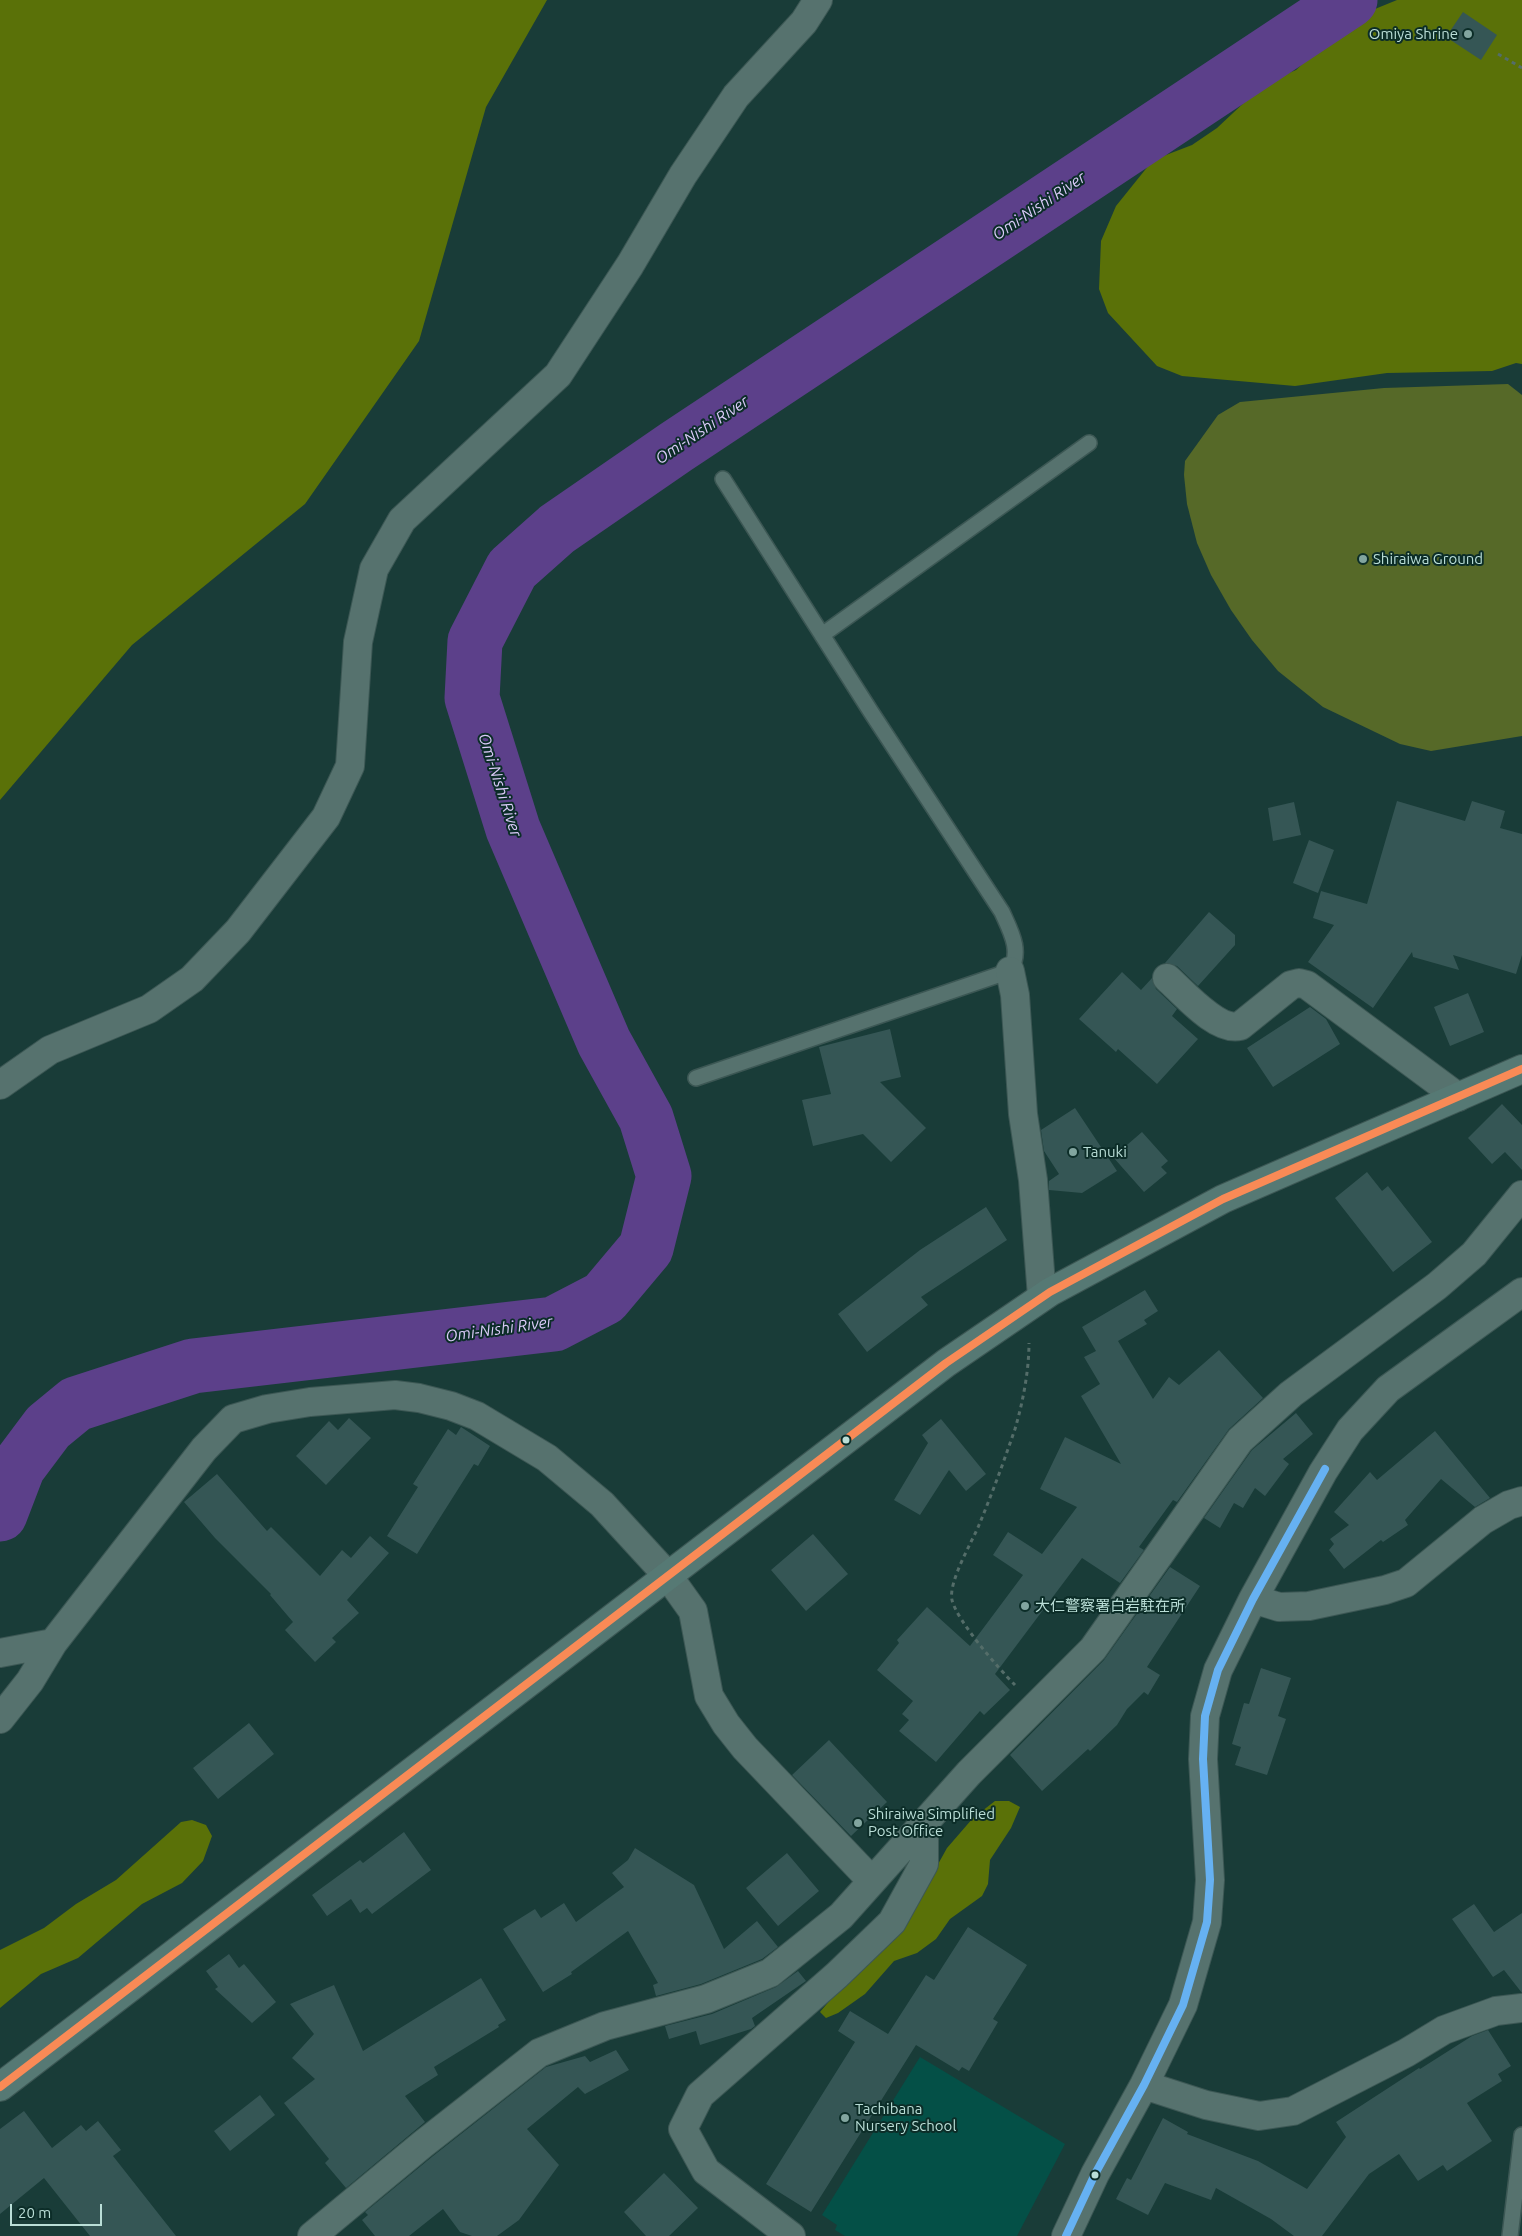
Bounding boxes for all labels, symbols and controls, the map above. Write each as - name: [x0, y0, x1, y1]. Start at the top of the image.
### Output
- place label: Omiya Shrine: [1369, 25, 1458, 43]
- marker: Omiya Shrine: [1462, 28, 1474, 40]
- water label: Omi-Nishi River: [989, 168, 1089, 244]
- water label: Omi-Nishi River: [652, 392, 752, 468]
- place label: Shiraiwa Ground: [1373, 550, 1483, 568]
- marker: Shiraiwa Ground: [1357, 553, 1369, 565]
- water label: Omi-Nishi River: [474, 731, 526, 839]
- place label: Tanuki: [1083, 1143, 1127, 1161]
- marker: Tanuki: [1067, 1146, 1079, 1158]
- water label: Omi-Nishi River: [444, 1312, 554, 1346]
- unlabelled marker: [841, 1435, 851, 1445]
- place label: 大仁警察署白岩駐在所: [1035, 1597, 1185, 1615]
- marker: 大仁警察署白岩駐在所: [1019, 1600, 1031, 1612]
- place label: Shiraiwa Simplified Post Office: [868, 1805, 995, 1840]
- marker: Shiraiwa Simplified Post Office: [852, 1817, 864, 1829]
- place label: Tachibana Nursery School: [855, 2100, 956, 2135]
- marker: Tachibana Nursery School: [839, 2112, 851, 2124]
- unlabelled marker: [1090, 2170, 1100, 2180]
- scale bar: [12, 2194, 105, 2226]
- text: 20 m: [18, 2204, 51, 2221]

